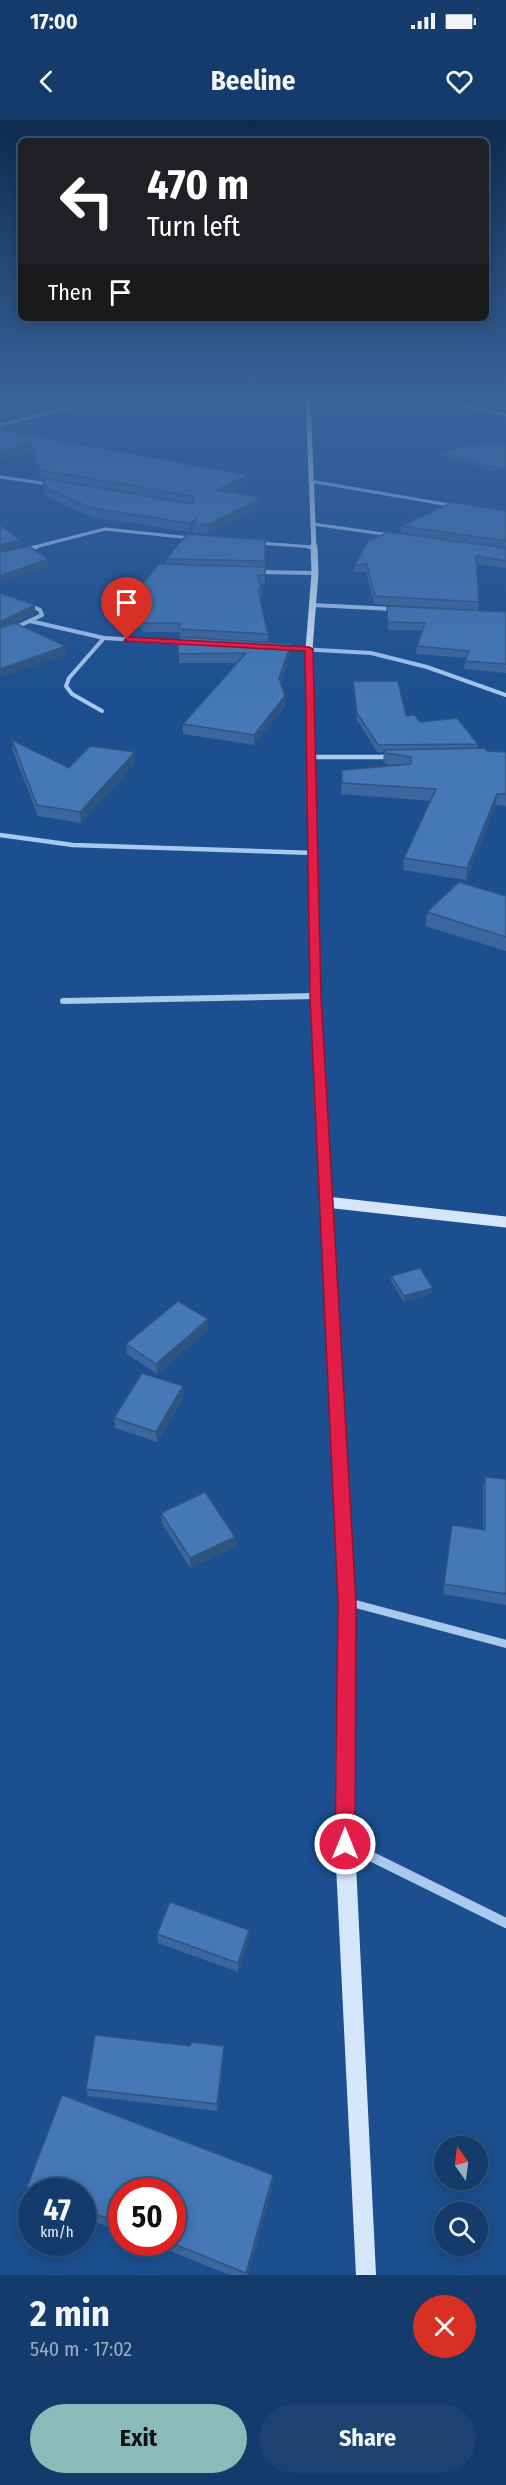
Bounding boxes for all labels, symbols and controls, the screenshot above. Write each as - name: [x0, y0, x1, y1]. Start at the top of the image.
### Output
- text: 17:00: [30, 8, 78, 35]
- icon: back: [30, 65, 63, 98]
- text: Beeline: [211, 65, 295, 97]
- icon: heart: [443, 65, 476, 98]
- text: 470 m: [147, 160, 249, 210]
- icon: left: [48, 162, 126, 240]
- text: Turn left: [147, 211, 240, 243]
- icon: arrive: [104, 276, 137, 309]
- text: Then: [48, 279, 92, 306]
- pin: [101, 577, 152, 639]
- icon: arrive: [110, 586, 143, 619]
- position arrow: [313, 1812, 377, 1876]
- north arrow: [434, 2136, 488, 2190]
- map controls: [434, 2136, 488, 2256]
- speed limit sign: 50: [108, 2178, 186, 2256]
- text: 47: [43, 2192, 71, 2228]
- button: search: [434, 2202, 488, 2256]
- text: km/h: [40, 2223, 74, 2241]
- text: 2 min: [30, 2292, 110, 2336]
- button: close: [413, 2295, 476, 2358]
- text: 540 m · 17:02: [30, 2337, 132, 2361]
- button: Exit: [30, 2404, 247, 2473]
- button: Share: [259, 2404, 476, 2473]

